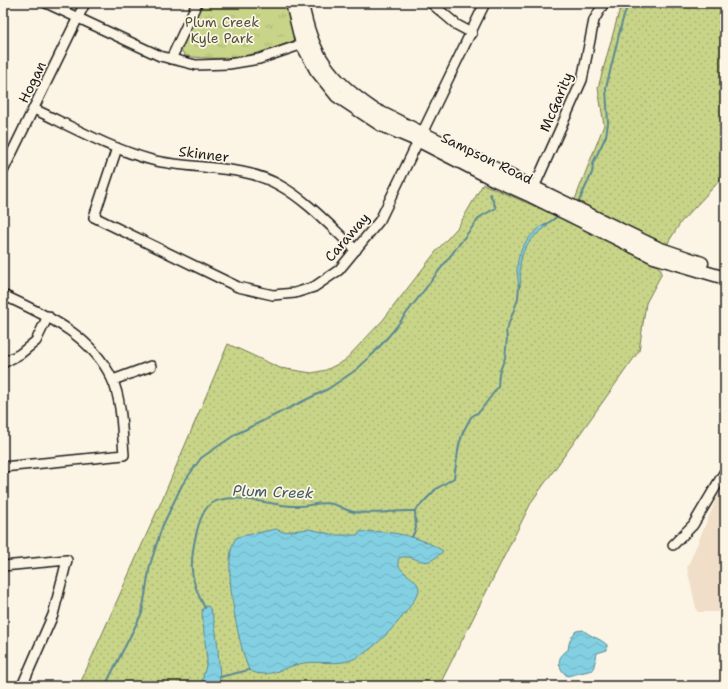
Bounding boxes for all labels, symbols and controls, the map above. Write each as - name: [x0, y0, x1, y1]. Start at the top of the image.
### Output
- park label: Plum Creek Kyle Park: [185, 13, 259, 47]
- street label: Hogan: [14, 58, 50, 106]
- street label: McGarity: [535, 69, 577, 135]
- street label: Sampson Road: [438, 128, 536, 188]
- street label: Skinner: [178, 142, 231, 166]
- street label: Caraway: [321, 209, 373, 265]
- water label: Plum Creek: [232, 481, 314, 503]

